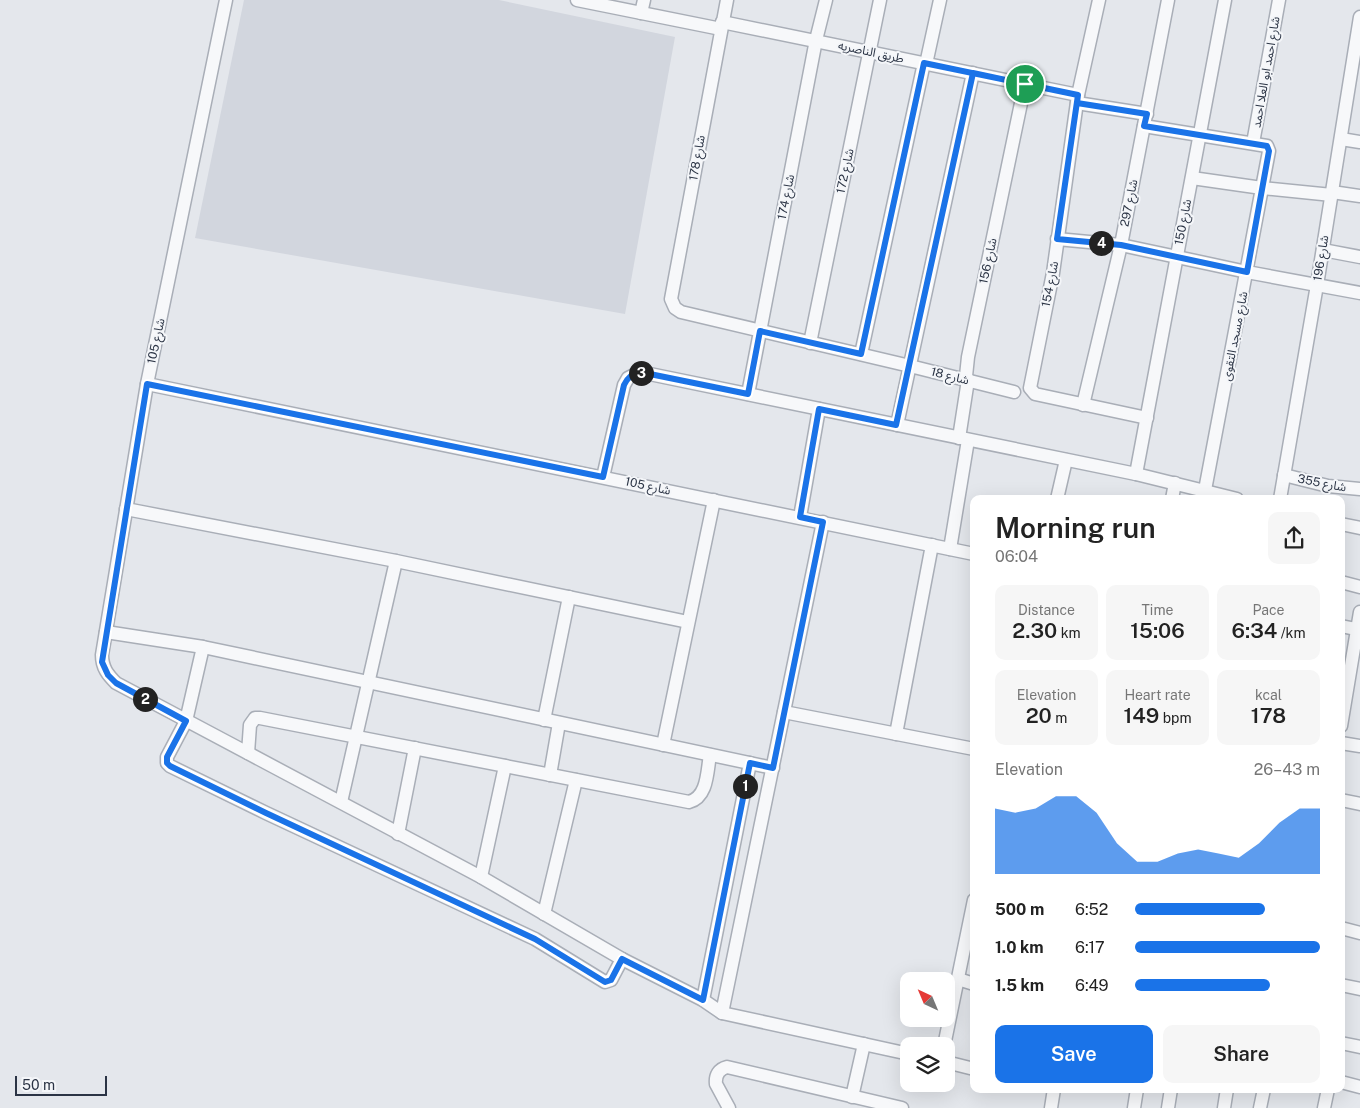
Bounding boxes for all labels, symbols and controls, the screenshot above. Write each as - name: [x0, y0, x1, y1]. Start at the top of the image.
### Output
- street label: شارع احمد ابو العلا احمد: [1249, 15, 1285, 129]
- street label: طريق الناصريه: [837, 38, 905, 67]
- pin: [1004, 63, 1046, 105]
- icon: arrive: [1011, 70, 1039, 98]
- street label: شارع 178: [686, 134, 710, 182]
- street label: شارع 172: [833, 147, 859, 195]
- street label: شارع 174: [775, 173, 799, 221]
- street label: شارع 297: [1118, 178, 1142, 228]
- street label: شارع 150: [1172, 198, 1196, 246]
- pin: 4: [1088, 230, 1114, 256]
- street label: شارع 196: [1310, 234, 1333, 282]
- text: 4: [1097, 235, 1106, 251]
- street label: شارع 156: [976, 237, 1002, 286]
- street label: شارع 154: [1039, 260, 1063, 309]
- street label: شارع مسجد التقوى: [1219, 290, 1253, 382]
- street label: شارع 105: [144, 317, 170, 365]
- pin: 3: [628, 360, 654, 386]
- street label: شارع 18: [929, 364, 971, 389]
- text: 3: [637, 365, 646, 381]
- street label: شارع 355: [1296, 471, 1348, 497]
- street label: شارع 105: [624, 474, 672, 500]
- text: Morning run: [995, 511, 1156, 544]
- button: share: [1268, 512, 1320, 564]
- text: 06:04: [995, 547, 1038, 566]
- text: Distance: [1018, 602, 1075, 618]
- text: Time: [1142, 602, 1173, 618]
- text: Pace: [1252, 602, 1285, 618]
- text: 2.30: [1012, 618, 1057, 643]
- text: 15:06: [1130, 618, 1185, 643]
- text: 6:34: [1231, 618, 1277, 643]
- text: km: [1057, 625, 1081, 641]
- text: /km: [1277, 625, 1306, 641]
- pin: 2: [132, 686, 158, 712]
- text: Elevation: [1017, 687, 1076, 703]
- text: Heart rate: [1124, 687, 1191, 703]
- text: kcal: [1255, 687, 1282, 703]
- text: 2: [141, 691, 150, 707]
- text: 20: [1026, 703, 1052, 728]
- text: 149: [1123, 703, 1159, 728]
- text: 178: [1251, 703, 1286, 728]
- text: m: [1052, 710, 1067, 726]
- text: bpm: [1159, 710, 1192, 726]
- text: Elevation: [995, 760, 1063, 779]
- text: 26–43 m: [1254, 760, 1320, 779]
- pin: 1: [732, 774, 758, 798]
- text: 1: [743, 778, 749, 794]
- text: 500 m: [995, 900, 1044, 919]
- text: 6:52: [1075, 900, 1108, 919]
- text: 1.0 km: [995, 938, 1044, 957]
- text: 6:17: [1075, 938, 1105, 957]
- north arrow: [900, 972, 955, 1028]
- map controls: [900, 972, 955, 1092]
- text: 1.5 km: [995, 976, 1044, 995]
- text: 6:49: [1075, 976, 1109, 995]
- button: Save: [995, 1025, 1153, 1083]
- button: Share: [1163, 1025, 1320, 1083]
- button: layers: [900, 1037, 955, 1092]
- scale bar: [15, 1073, 108, 1096]
- text: 50 m: [22, 1077, 55, 1093]

